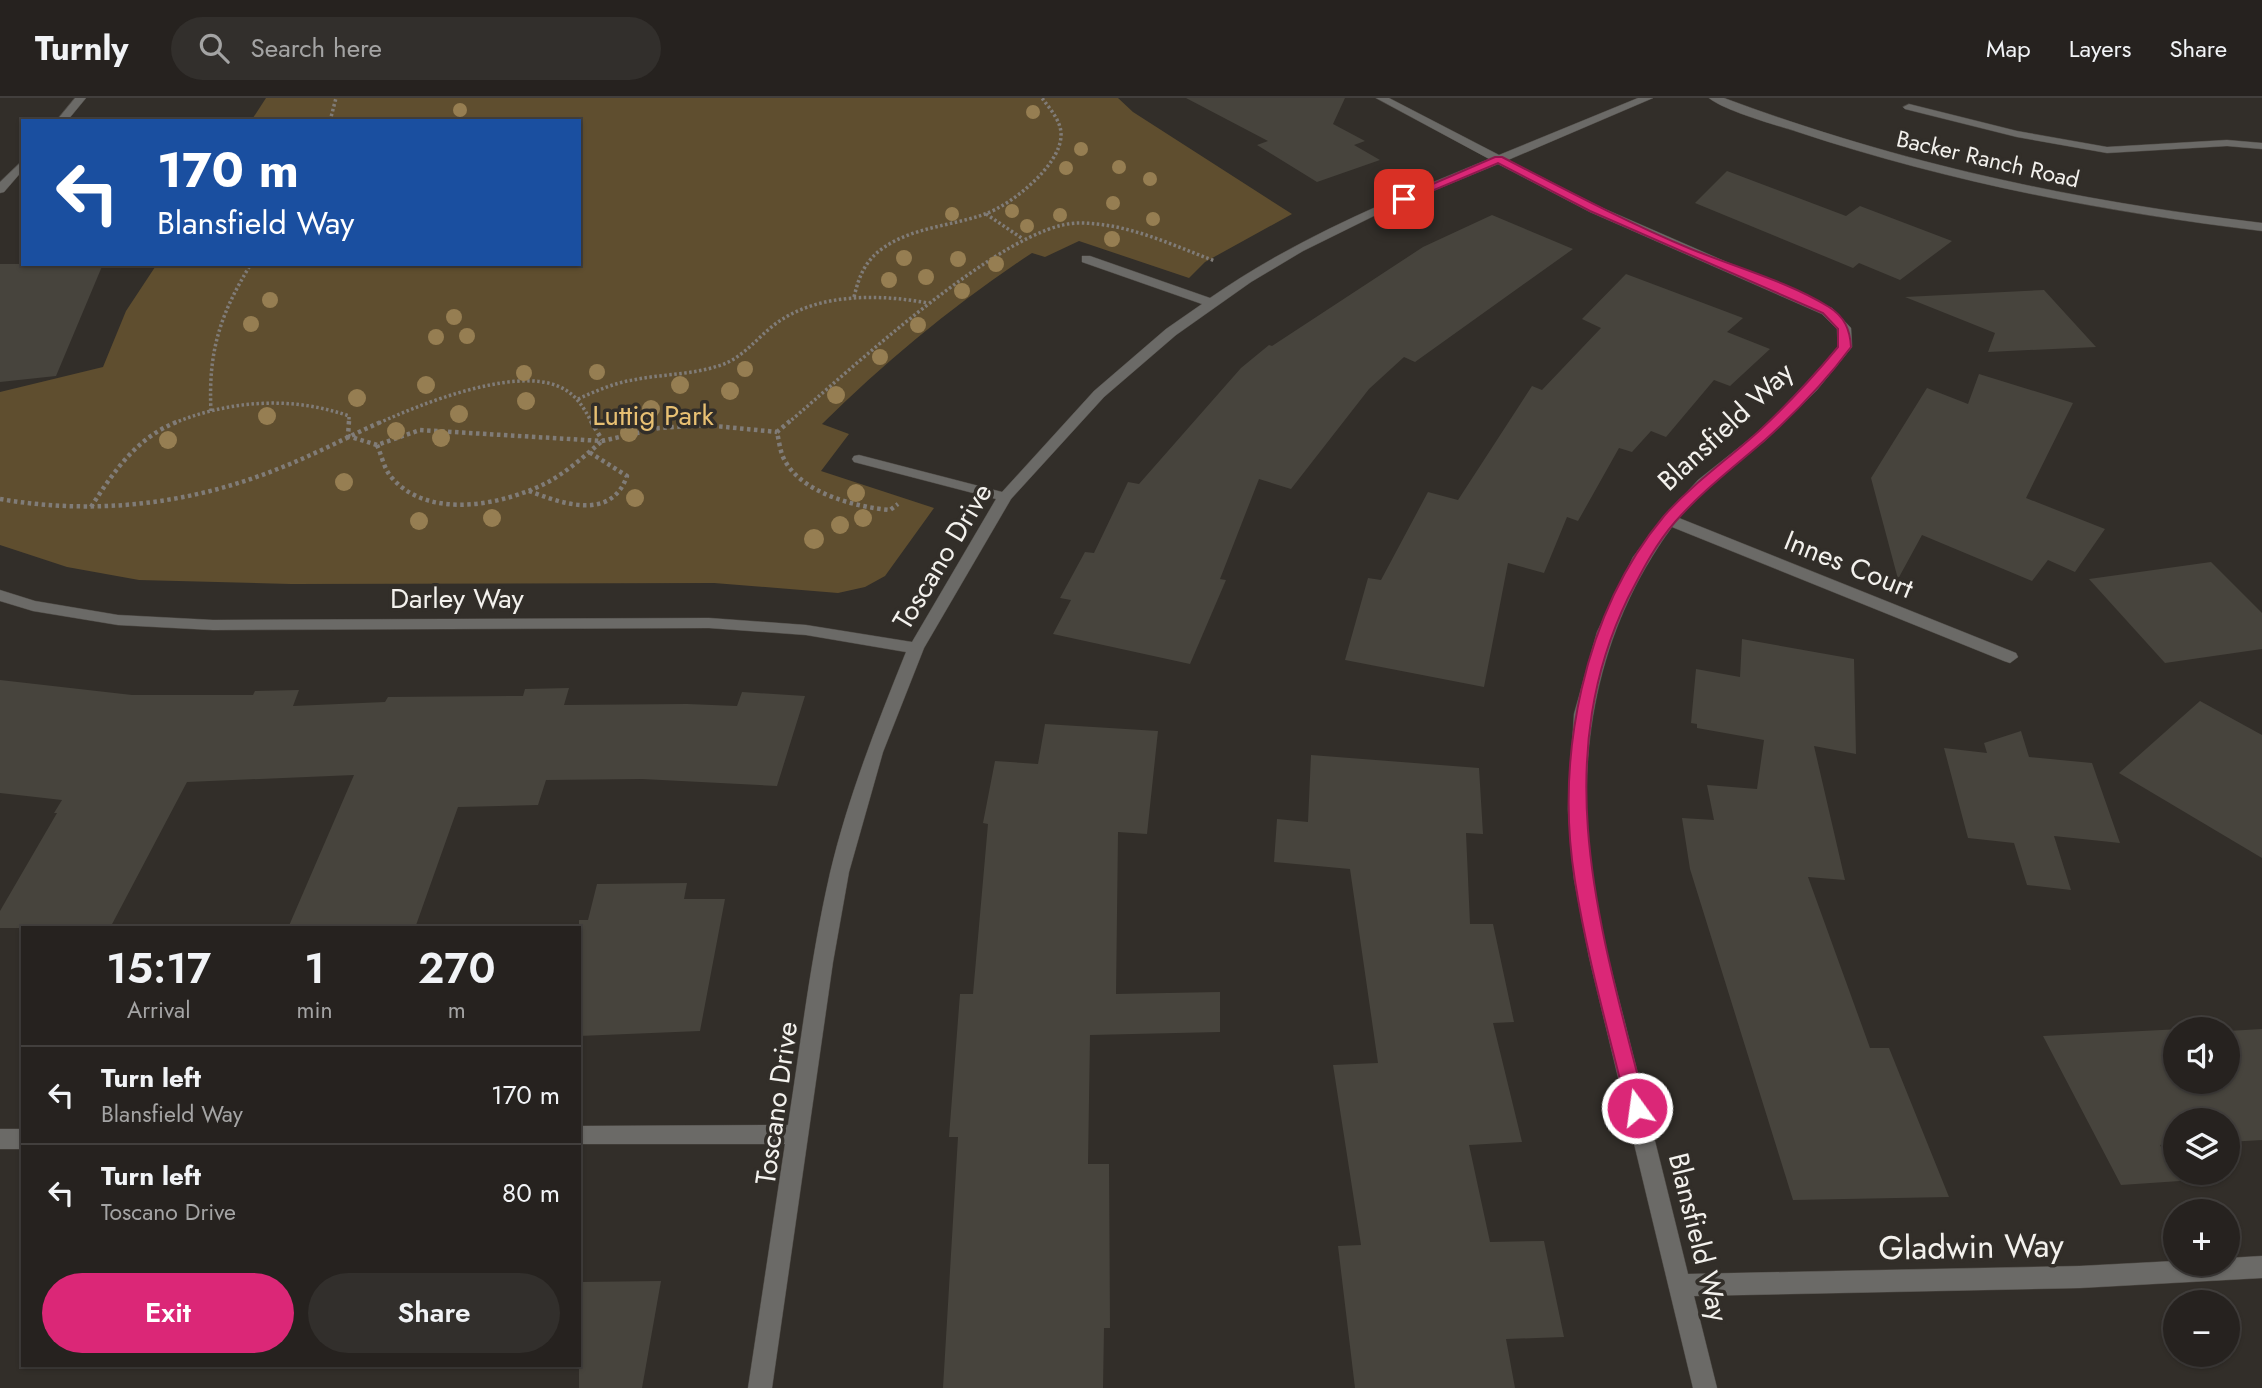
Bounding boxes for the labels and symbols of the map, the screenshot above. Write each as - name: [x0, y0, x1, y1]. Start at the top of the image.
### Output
- street label: Backer Ranch Road: [1893, 121, 2083, 197]
- pin: [1374, 169, 1434, 229]
- street label: Blansfield Way: [1648, 352, 1803, 500]
- park label: Luttig Park: [592, 395, 715, 436]
- street label: Toscano Drive: [883, 475, 1002, 637]
- street label: Innes Court: [1778, 520, 1920, 609]
- street label: Darley Way: [390, 578, 525, 619]
- street label: Toscano Drive: [745, 1019, 808, 1187]
- position arrow: [1600, 1071, 1674, 1145]
- street label: Blansfield Way: [1658, 1148, 1739, 1326]
- street label: Gladwin Way: [1878, 1221, 2065, 1272]

